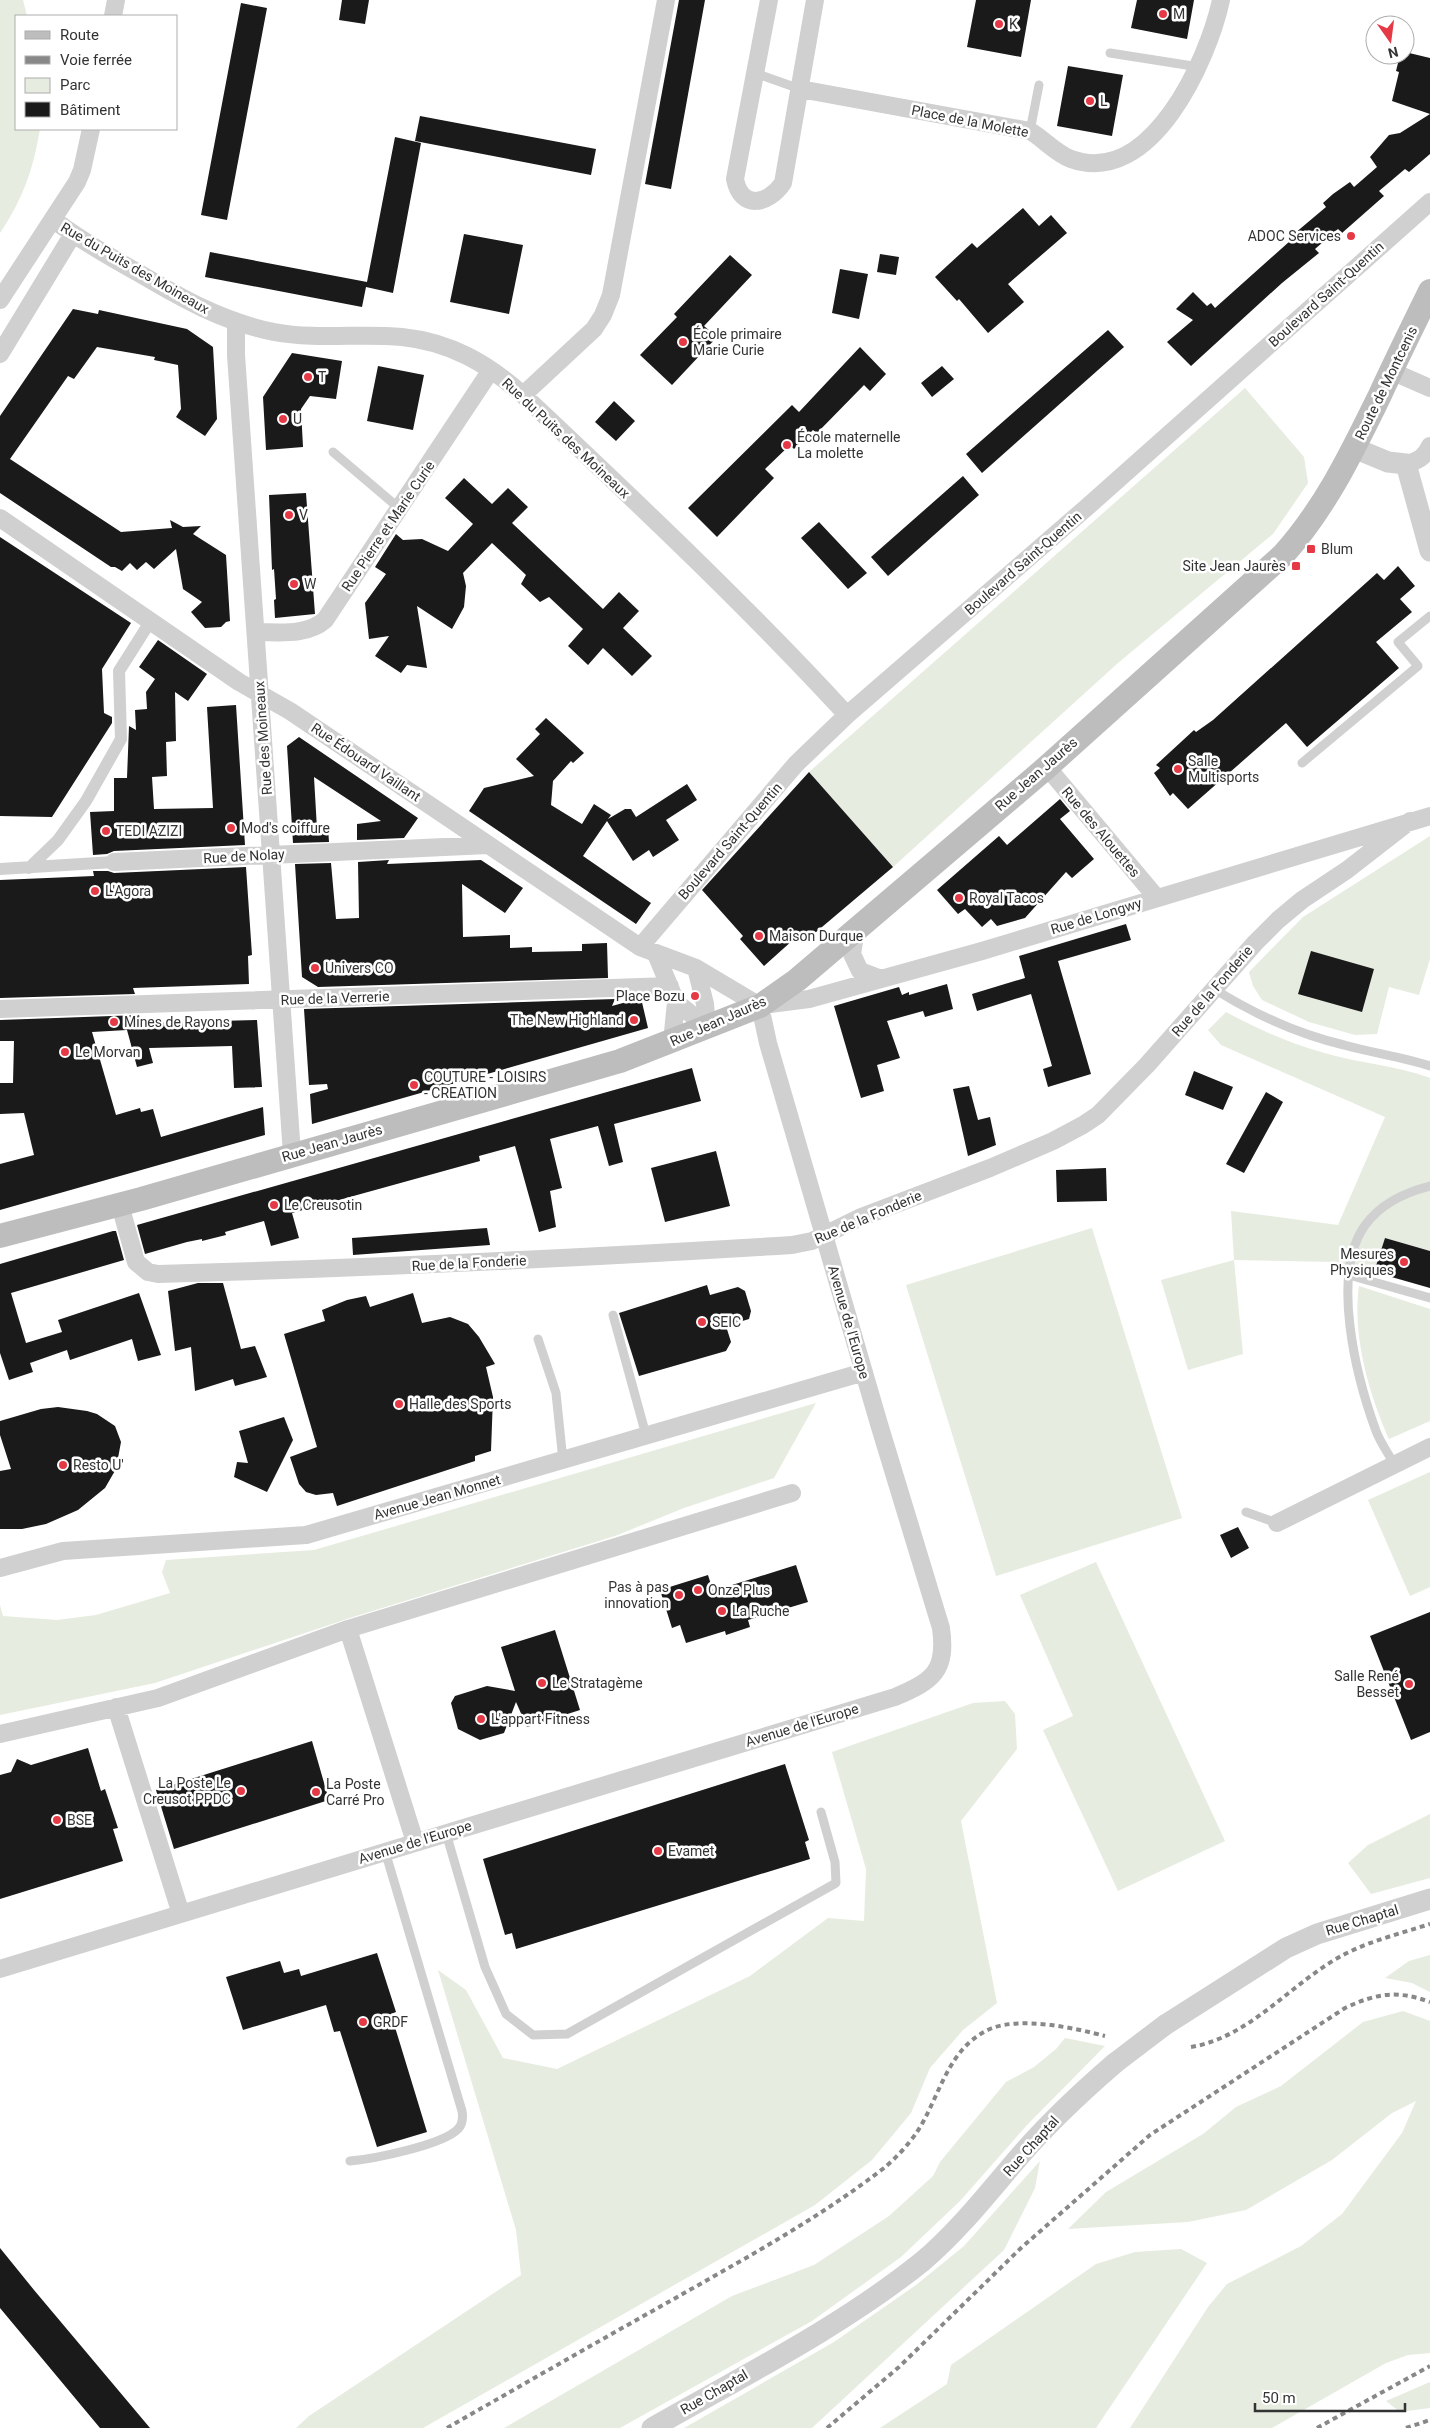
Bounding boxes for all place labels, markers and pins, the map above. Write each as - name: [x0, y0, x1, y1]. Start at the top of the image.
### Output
- place label: M: [1173, 6, 1185, 22]
- marker: M: [1157, 8, 1169, 20]
- place label: K: [1009, 16, 1018, 32]
- marker: K: [993, 18, 1005, 30]
- place label: L: [1100, 93, 1108, 109]
- marker: L: [1084, 95, 1096, 107]
- place label: ADOC Services: [1248, 228, 1341, 244]
- marker: ADOC Services: [1345, 230, 1357, 242]
- place label: École primaire Marie Curie: [693, 325, 782, 358]
- marker: École primaire Marie Curie: [677, 336, 689, 348]
- place label: T: [318, 369, 327, 385]
- marker: T: [302, 371, 314, 383]
- place label: U: [293, 411, 302, 427]
- marker: U: [277, 413, 289, 425]
- place label: École maternelle La molette: [797, 428, 900, 461]
- marker: École maternelle La molette: [781, 439, 793, 451]
- place label: V: [299, 507, 308, 523]
- marker: V: [283, 509, 295, 521]
- place label: Blum: [1321, 541, 1353, 557]
- marker: Blum: [1305, 543, 1317, 555]
- place label: Site Jean Jaurès: [1183, 558, 1286, 574]
- marker: Site Jean Jaurès: [1290, 560, 1302, 572]
- place label: W: [304, 576, 317, 592]
- marker: W: [288, 578, 300, 590]
- place label: Salle Multisports: [1188, 753, 1259, 785]
- marker: Salle Multisports: [1172, 763, 1184, 775]
- place label: Mod's coiffure: [241, 820, 330, 836]
- marker: Mod's coiffure: [225, 822, 237, 834]
- place label: TEDI AZIZI: [116, 823, 182, 839]
- marker: TEDI AZIZI: [100, 825, 112, 837]
- place label: L'Agora: [105, 883, 151, 899]
- marker: L'Agora: [89, 885, 101, 897]
- place label: Royal Tacos: [969, 890, 1044, 906]
- marker: Royal Tacos: [953, 892, 965, 904]
- place label: Maison Durque: [769, 928, 863, 944]
- marker: Maison Durque: [753, 930, 765, 942]
- place label: Univers CO: [325, 960, 394, 976]
- marker: Univers CO: [309, 962, 321, 974]
- place label: Place Bozu: [616, 988, 685, 1004]
- marker: Place Bozu: [689, 990, 701, 1002]
- place label: The New Highland: [510, 1012, 624, 1028]
- place label: Mines de Rayons: [124, 1014, 230, 1030]
- marker: The New Highland: [628, 1014, 640, 1026]
- marker: Mines de Rayons: [108, 1016, 120, 1028]
- place label: Le Morvan: [75, 1044, 141, 1060]
- marker: Le Morvan: [59, 1046, 71, 1058]
- place label: COUTURE - LOISIRS - CREATION: [424, 1069, 546, 1101]
- marker: COUTURE - LOISIRS - CREATION: [408, 1079, 420, 1091]
- place label: Le Creusotin: [284, 1197, 362, 1213]
- marker: Le Creusotin: [268, 1199, 280, 1211]
- place label: Mesures Physiques: [1330, 1246, 1394, 1278]
- marker: Mesures Physiques: [1398, 1256, 1410, 1268]
- place label: SEIC: [712, 1314, 741, 1330]
- marker: SEIC: [696, 1316, 708, 1328]
- place label: Halle des Sports: [409, 1396, 511, 1412]
- marker: Halle des Sports: [393, 1398, 405, 1410]
- place label: Resto U': [73, 1457, 124, 1473]
- marker: Resto U': [57, 1459, 69, 1471]
- place label: Pas à pas innovation: [604, 1579, 669, 1611]
- place label: Onze Plus: [708, 1582, 770, 1598]
- marker: Onze Plus: [692, 1584, 704, 1596]
- marker: Pas à pas innovation: [673, 1589, 685, 1601]
- place label: La Ruche: [732, 1603, 789, 1619]
- marker: La Ruche: [716, 1605, 728, 1617]
- place label: Salle René Besset: [1334, 1668, 1399, 1700]
- place label: Le Stratagème: [552, 1675, 643, 1691]
- marker: Le Stratagème: [536, 1677, 548, 1689]
- marker: Salle René Besset: [1403, 1678, 1415, 1690]
- place label: L'appart Fitness: [491, 1711, 590, 1727]
- marker: L'appart Fitness: [475, 1713, 487, 1725]
- place label: La Poste Le Creusot PPDC: [143, 1775, 231, 1807]
- place label: La Poste Carré Pro: [326, 1776, 384, 1808]
- marker: La Poste Le Creusot PPDC: [235, 1785, 247, 1797]
- marker: La Poste Carré Pro: [310, 1786, 322, 1798]
- place label: BSE: [67, 1812, 92, 1828]
- marker: BSE: [51, 1814, 63, 1826]
- place label: Evamet: [668, 1843, 715, 1859]
- marker: Evamet: [652, 1845, 664, 1857]
- place label: GRDF: [373, 2014, 408, 2030]
- marker: GRDF: [357, 2016, 369, 2028]

